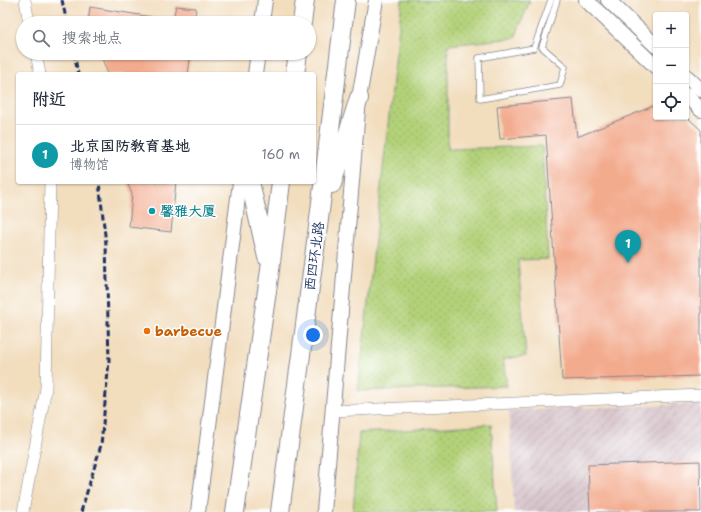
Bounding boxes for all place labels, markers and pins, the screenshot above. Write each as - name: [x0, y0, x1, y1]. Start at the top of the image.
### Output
- place label: 馨雅大厦: [160, 202, 216, 220]
- marker: 馨雅大厦: [147, 206, 157, 216]
- pin: 1: [615, 230, 641, 263]
- place label: barbecue: [155, 322, 222, 340]
- marker: barbecue: [142, 326, 152, 336]

